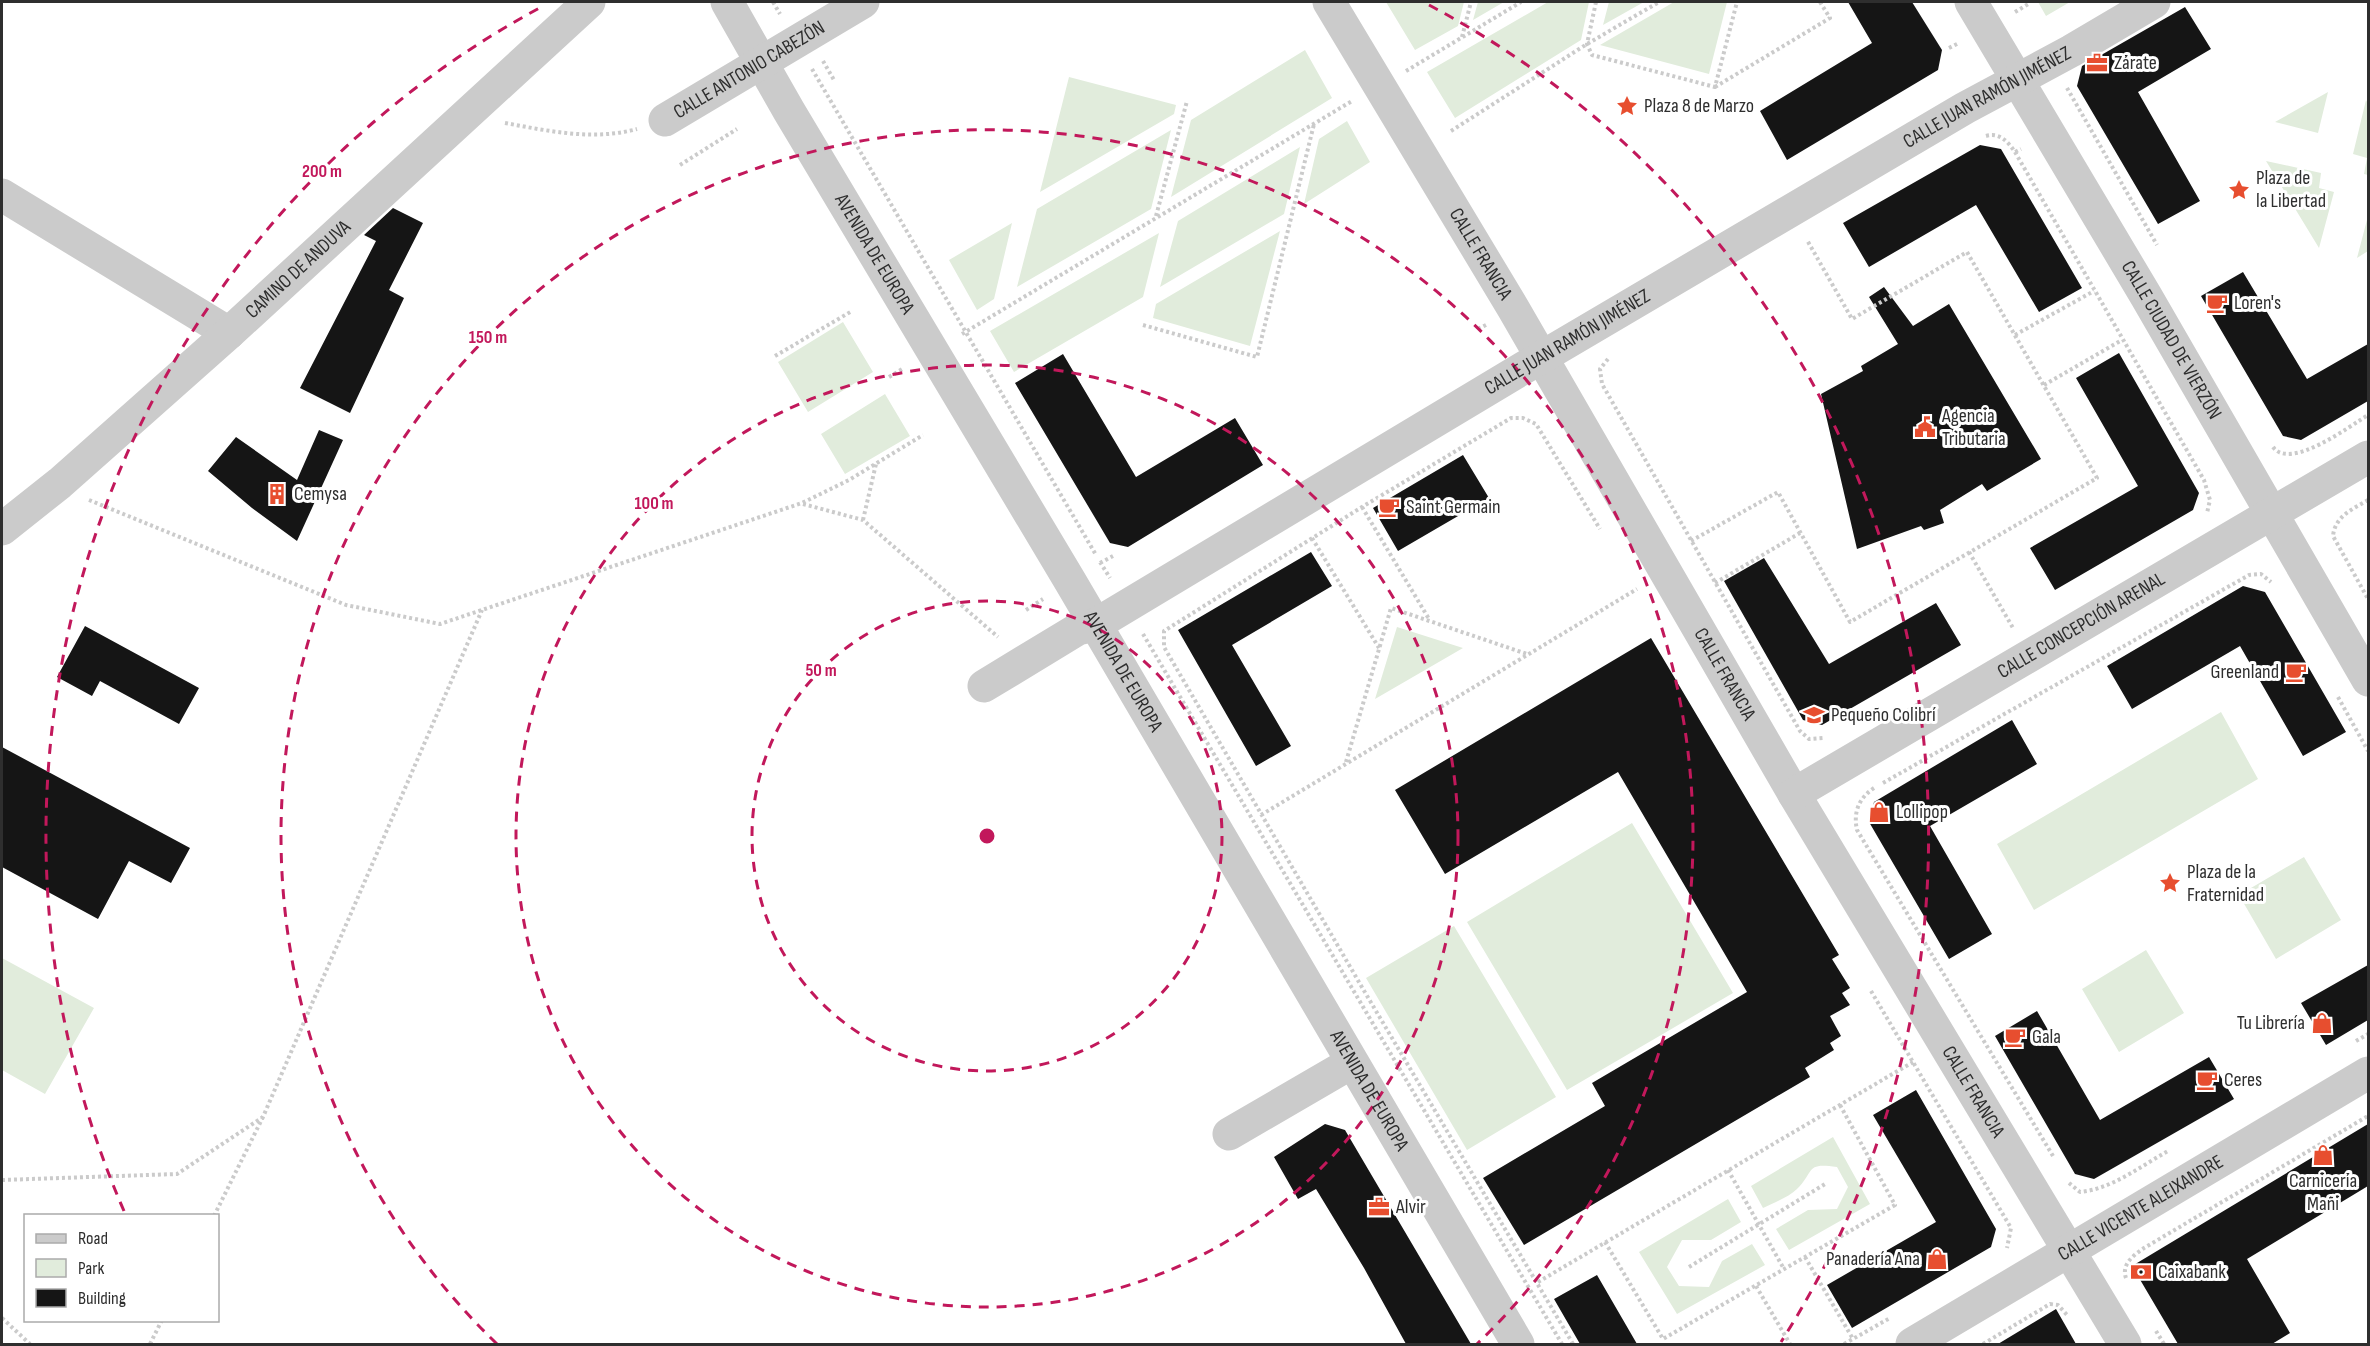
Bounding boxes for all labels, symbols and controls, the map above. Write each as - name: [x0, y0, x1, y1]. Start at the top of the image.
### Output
- street label: CALLE ANTONIO CABEZÓN: [669, 16, 829, 124]
- street label: CALLE JUAN RAMÓN JIMÉNEZ: [1899, 41, 2075, 154]
- office icon: Zárate: [2085, 51, 2109, 75]
- place label: Zárate: [2114, 51, 2157, 75]
- place icon: Plaza 8 de Marzo: [1615, 94, 1639, 118]
- place label: Plaza 8 de Marzo: [1644, 94, 1754, 118]
- text: 200 m: [302, 161, 342, 182]
- place label: Plaza de la Libertad: [2256, 166, 2326, 213]
- place icon: Plaza de la Libertad: [2227, 178, 2251, 202]
- street label: AVENIDA DE EUROPA: [829, 189, 920, 319]
- street label: CALLE FRANCIA: [1444, 204, 1517, 304]
- street label: CAMINO DE ANDUVA: [241, 215, 356, 324]
- street label: CALLE CIUDAD DE VIERZÓN: [2116, 257, 2227, 424]
- street label: CALLE JUAN RAMÓN JIMÉNEZ: [1480, 284, 1655, 400]
- cafe icon: Loren's: [2205, 291, 2229, 315]
- place label: Loren's: [2234, 291, 2281, 315]
- text: 150 m: [469, 327, 507, 348]
- place label: Agencia Tributaria: [1941, 404, 2006, 451]
- public building icon: Agencia Tributaria: [1913, 415, 1937, 439]
- building icon: Cemysa: [265, 482, 289, 506]
- place label: Cemysa: [294, 482, 347, 506]
- text: 100 m: [635, 493, 674, 514]
- cafe icon: Saint Germain: [1377, 495, 1401, 519]
- place label: Saint Germain: [1406, 495, 1501, 519]
- street label: CALLE CONCEPCIÓN ARENAL: [1993, 567, 2170, 684]
- street label: AVENIDA DE EUROPA: [1078, 606, 1168, 737]
- street label: CALLE FRANCIA: [1689, 624, 1761, 725]
- text: 50 m: [805, 660, 837, 681]
- place label: Greenland: [2211, 660, 2279, 684]
- cafe icon: Greenland: [2284, 660, 2308, 684]
- school or university icon: Pequeño Colibrí: [1802, 703, 1826, 727]
- place label: Pequeño Colibrí: [1831, 703, 1936, 727]
- shop icon: Lollipop: [1867, 800, 1891, 824]
- place label: Lollipop: [1896, 800, 1948, 824]
- centre of rings: [977, 826, 997, 846]
- place label: Plaza de la Fraternidad: [2187, 860, 2264, 907]
- place icon: Plaza de la Fraternidad: [2158, 871, 2182, 895]
- place label: Tu Librería: [2237, 1011, 2305, 1035]
- shop icon: Tu Librería: [2310, 1011, 2334, 1035]
- street label: AVENIDA DE EUROPA: [1324, 1025, 1414, 1156]
- cafe icon: Gala: [2003, 1025, 2027, 1049]
- place label: Gala: [2032, 1025, 2061, 1049]
- street label: CALLE FRANCIA: [1936, 1042, 2010, 1142]
- cafe icon: Ceres: [2195, 1068, 2219, 1092]
- place label: Ceres: [2224, 1068, 2262, 1092]
- shop icon: Carnicería Mañi: [2311, 1143, 2335, 1167]
- street label: CALLE VICENTE ALEIXANDRE: [2054, 1150, 2228, 1267]
- place label: Carnicería Mañi: [2289, 1169, 2357, 1216]
- office icon: Alvir: [1367, 1195, 1391, 1219]
- place label: Alvir: [1395, 1195, 1426, 1219]
- legend: [24, 1214, 219, 1322]
- text: Road: [78, 1228, 108, 1249]
- place label: Panadería Ana: [1826, 1247, 1920, 1271]
- shop icon: Panadería Ana: [1925, 1247, 1949, 1271]
- text: Park: [78, 1258, 104, 1279]
- bank icon: Caixabank: [2129, 1260, 2153, 1284]
- place label: Caixabank: [2158, 1260, 2226, 1284]
- text: Building: [78, 1288, 126, 1309]

